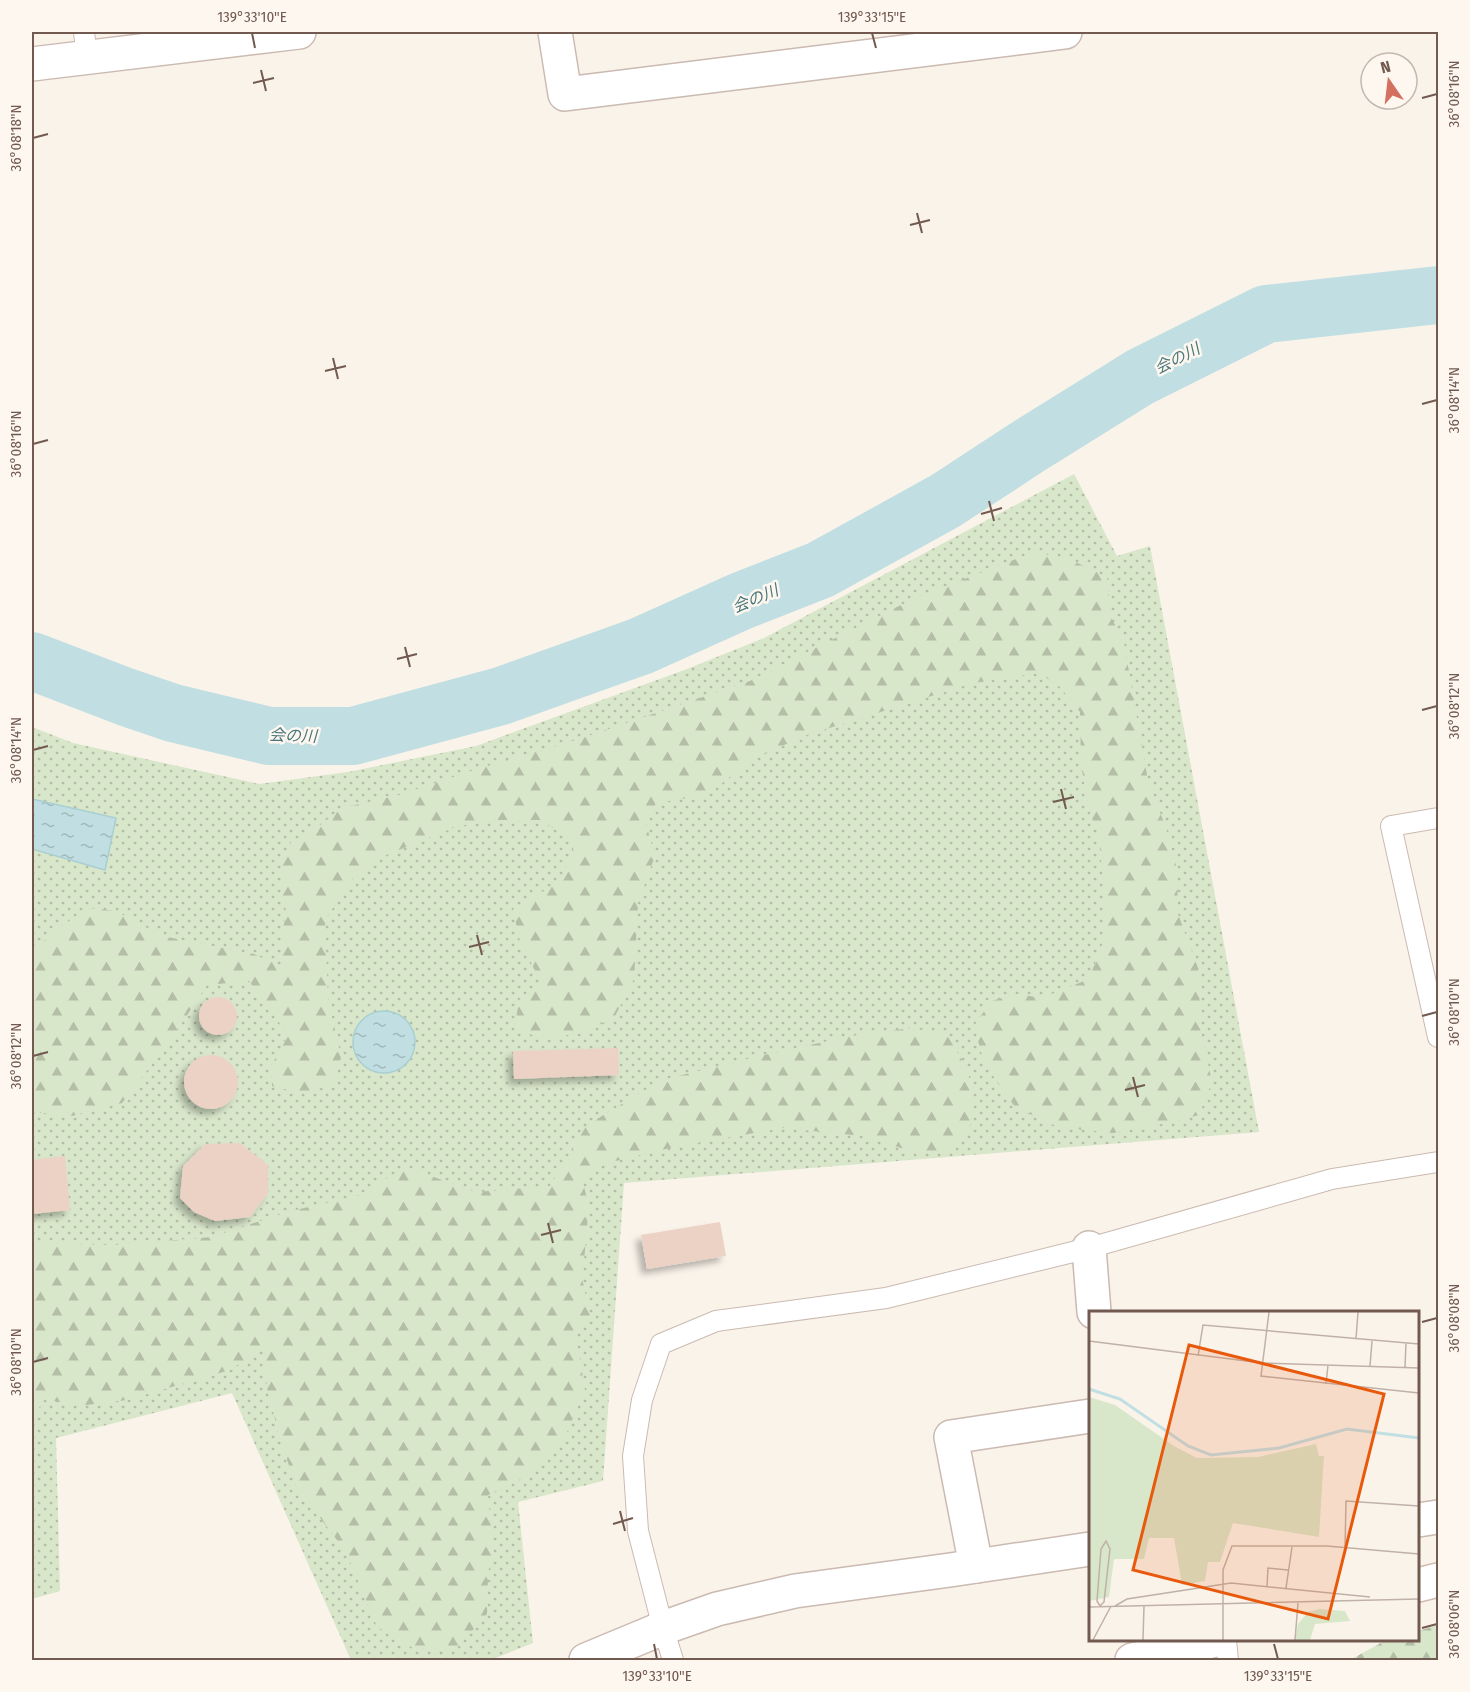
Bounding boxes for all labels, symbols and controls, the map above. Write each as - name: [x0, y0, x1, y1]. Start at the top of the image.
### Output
- text: 139°33'10"E: [217, 8, 287, 26]
- text: 139°33'15"E: [838, 8, 906, 26]
- north arrow: [1359, 51, 1419, 111]
- text: N: [1379, 57, 1392, 77]
- text: 36°08'16"N: [1445, 61, 1463, 127]
- text: 36°08'18"N: [7, 104, 25, 172]
- water label: 会の川: [1152, 338, 1205, 378]
- text: 36°08'14"N: [1445, 367, 1463, 433]
- text: 36°08'16"N: [7, 411, 25, 477]
- water label: 会の川: [729, 580, 783, 617]
- text: 36°08'12"N: [1445, 673, 1463, 739]
- text: 36°08'14"N: [7, 717, 25, 783]
- water label: 会の川: [269, 725, 319, 746]
- text: 36°08'10"N: [1445, 978, 1463, 1046]
- text: 36°08'12"N: [7, 1023, 25, 1089]
- text: 36°08'08"N: [1445, 1284, 1463, 1352]
- inset map: [1089, 1311, 1419, 1641]
- text: 36°08'10"N: [7, 1328, 25, 1396]
- text: 36°08'06"N: [1445, 1590, 1463, 1658]
- text: 139°33'10"E: [622, 1667, 692, 1685]
- text: 139°33'15"E: [1244, 1667, 1312, 1685]

